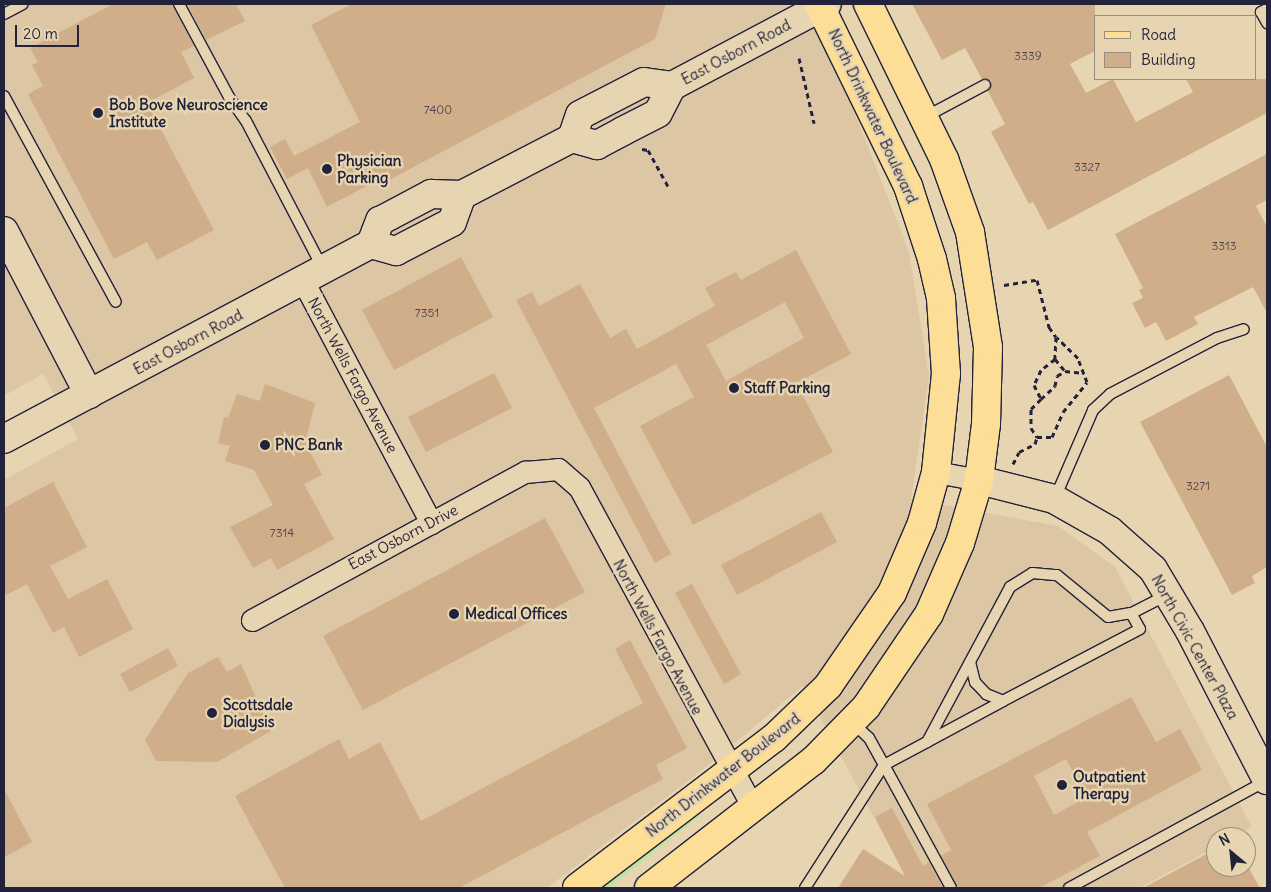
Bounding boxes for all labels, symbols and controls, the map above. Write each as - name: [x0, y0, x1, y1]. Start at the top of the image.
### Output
- scale bar: [18, 15, 81, 47]
- legend: [1094, 15, 1256, 80]
- street label: East Osborn Road: [678, 16, 794, 88]
- text: 20 m: [23, 24, 58, 43]
- text: Road: [1141, 25, 1176, 44]
- street label: North Drinkwater Boulevard: [825, 26, 921, 206]
- house number: 3339: [1014, 49, 1042, 63]
- text: Building: [1141, 50, 1196, 69]
- place label: Bob Bove Neuroscience Institute: [109, 95, 268, 130]
- house number: 7400: [424, 103, 452, 117]
- marker: Bob Bove Neuroscience Institute: [91, 106, 105, 120]
- place label: Physician Parking: [337, 151, 402, 186]
- house number: 3327: [1074, 160, 1100, 174]
- marker: Physician Parking: [321, 163, 333, 175]
- house number: 3313: [1211, 239, 1237, 253]
- street label: North Wells Fargo Avenue: [304, 294, 402, 456]
- street label: East Osborn Road: [130, 306, 246, 378]
- house number: 7351: [415, 306, 439, 320]
- place label: Staff Parking: [744, 379, 830, 397]
- marker: Staff Parking: [728, 382, 740, 394]
- place label: PNC Bank: [275, 436, 343, 454]
- marker: PNC Bank: [259, 439, 271, 451]
- house number: 3271: [1186, 479, 1210, 493]
- street label: East Osborn Drive: [345, 501, 461, 573]
- house number: 7314: [270, 526, 294, 540]
- street label: North Wells Fargo Avenue: [609, 556, 707, 718]
- street label: North Civic Center Plaza: [1148, 572, 1242, 722]
- place label: Medical Offices: [465, 605, 567, 623]
- marker: Medical Offices: [447, 607, 461, 621]
- place label: Scottsdale Dialysis: [223, 695, 293, 730]
- marker: Scottsdale Dialysis: [205, 706, 219, 720]
- street label: North Drinkwater Boulevard: [642, 709, 804, 841]
- place label: Outpatient Therapy: [1073, 767, 1146, 802]
- marker: Outpatient Therapy: [1055, 778, 1069, 792]
- north arrow: [1206, 827, 1256, 877]
- text: N: [1216, 829, 1233, 850]

